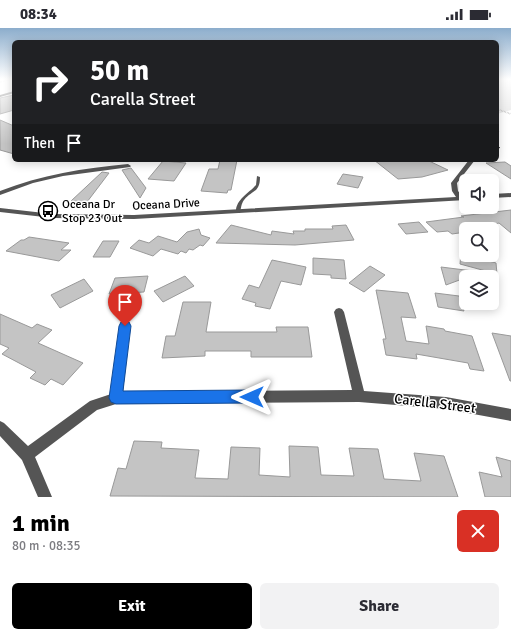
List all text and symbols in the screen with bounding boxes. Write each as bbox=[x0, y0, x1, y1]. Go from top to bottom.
text: 08:34 bbox=[20, 5, 57, 23]
text: 50 m bbox=[90, 54, 149, 88]
icon: right bbox=[24, 56, 76, 108]
text: Carella Street bbox=[90, 88, 196, 110]
icon: arrive bbox=[63, 132, 85, 154]
text: Then bbox=[24, 134, 55, 152]
map controls bbox=[459, 174, 499, 310]
button: sound bbox=[459, 174, 499, 214]
street label: Oceana Drive bbox=[132, 195, 200, 214]
place label: Oceana Dr Stop 23 Out bbox=[62, 197, 122, 226]
bus stop icon: Oceana Dr Stop 23 Out bbox=[37, 200, 59, 222]
button: search bbox=[459, 222, 499, 262]
button: layers bbox=[459, 270, 499, 310]
pin bbox=[108, 285, 142, 326]
icon: arrive bbox=[114, 291, 136, 313]
position arrow bbox=[231, 376, 273, 418]
street label: Carella Street bbox=[393, 390, 477, 417]
text: 1 min bbox=[12, 508, 70, 538]
button: close bbox=[457, 510, 499, 552]
text: 80 m · 08:35 bbox=[12, 538, 81, 554]
button: Exit bbox=[12, 583, 252, 629]
button: Share bbox=[260, 583, 499, 629]

